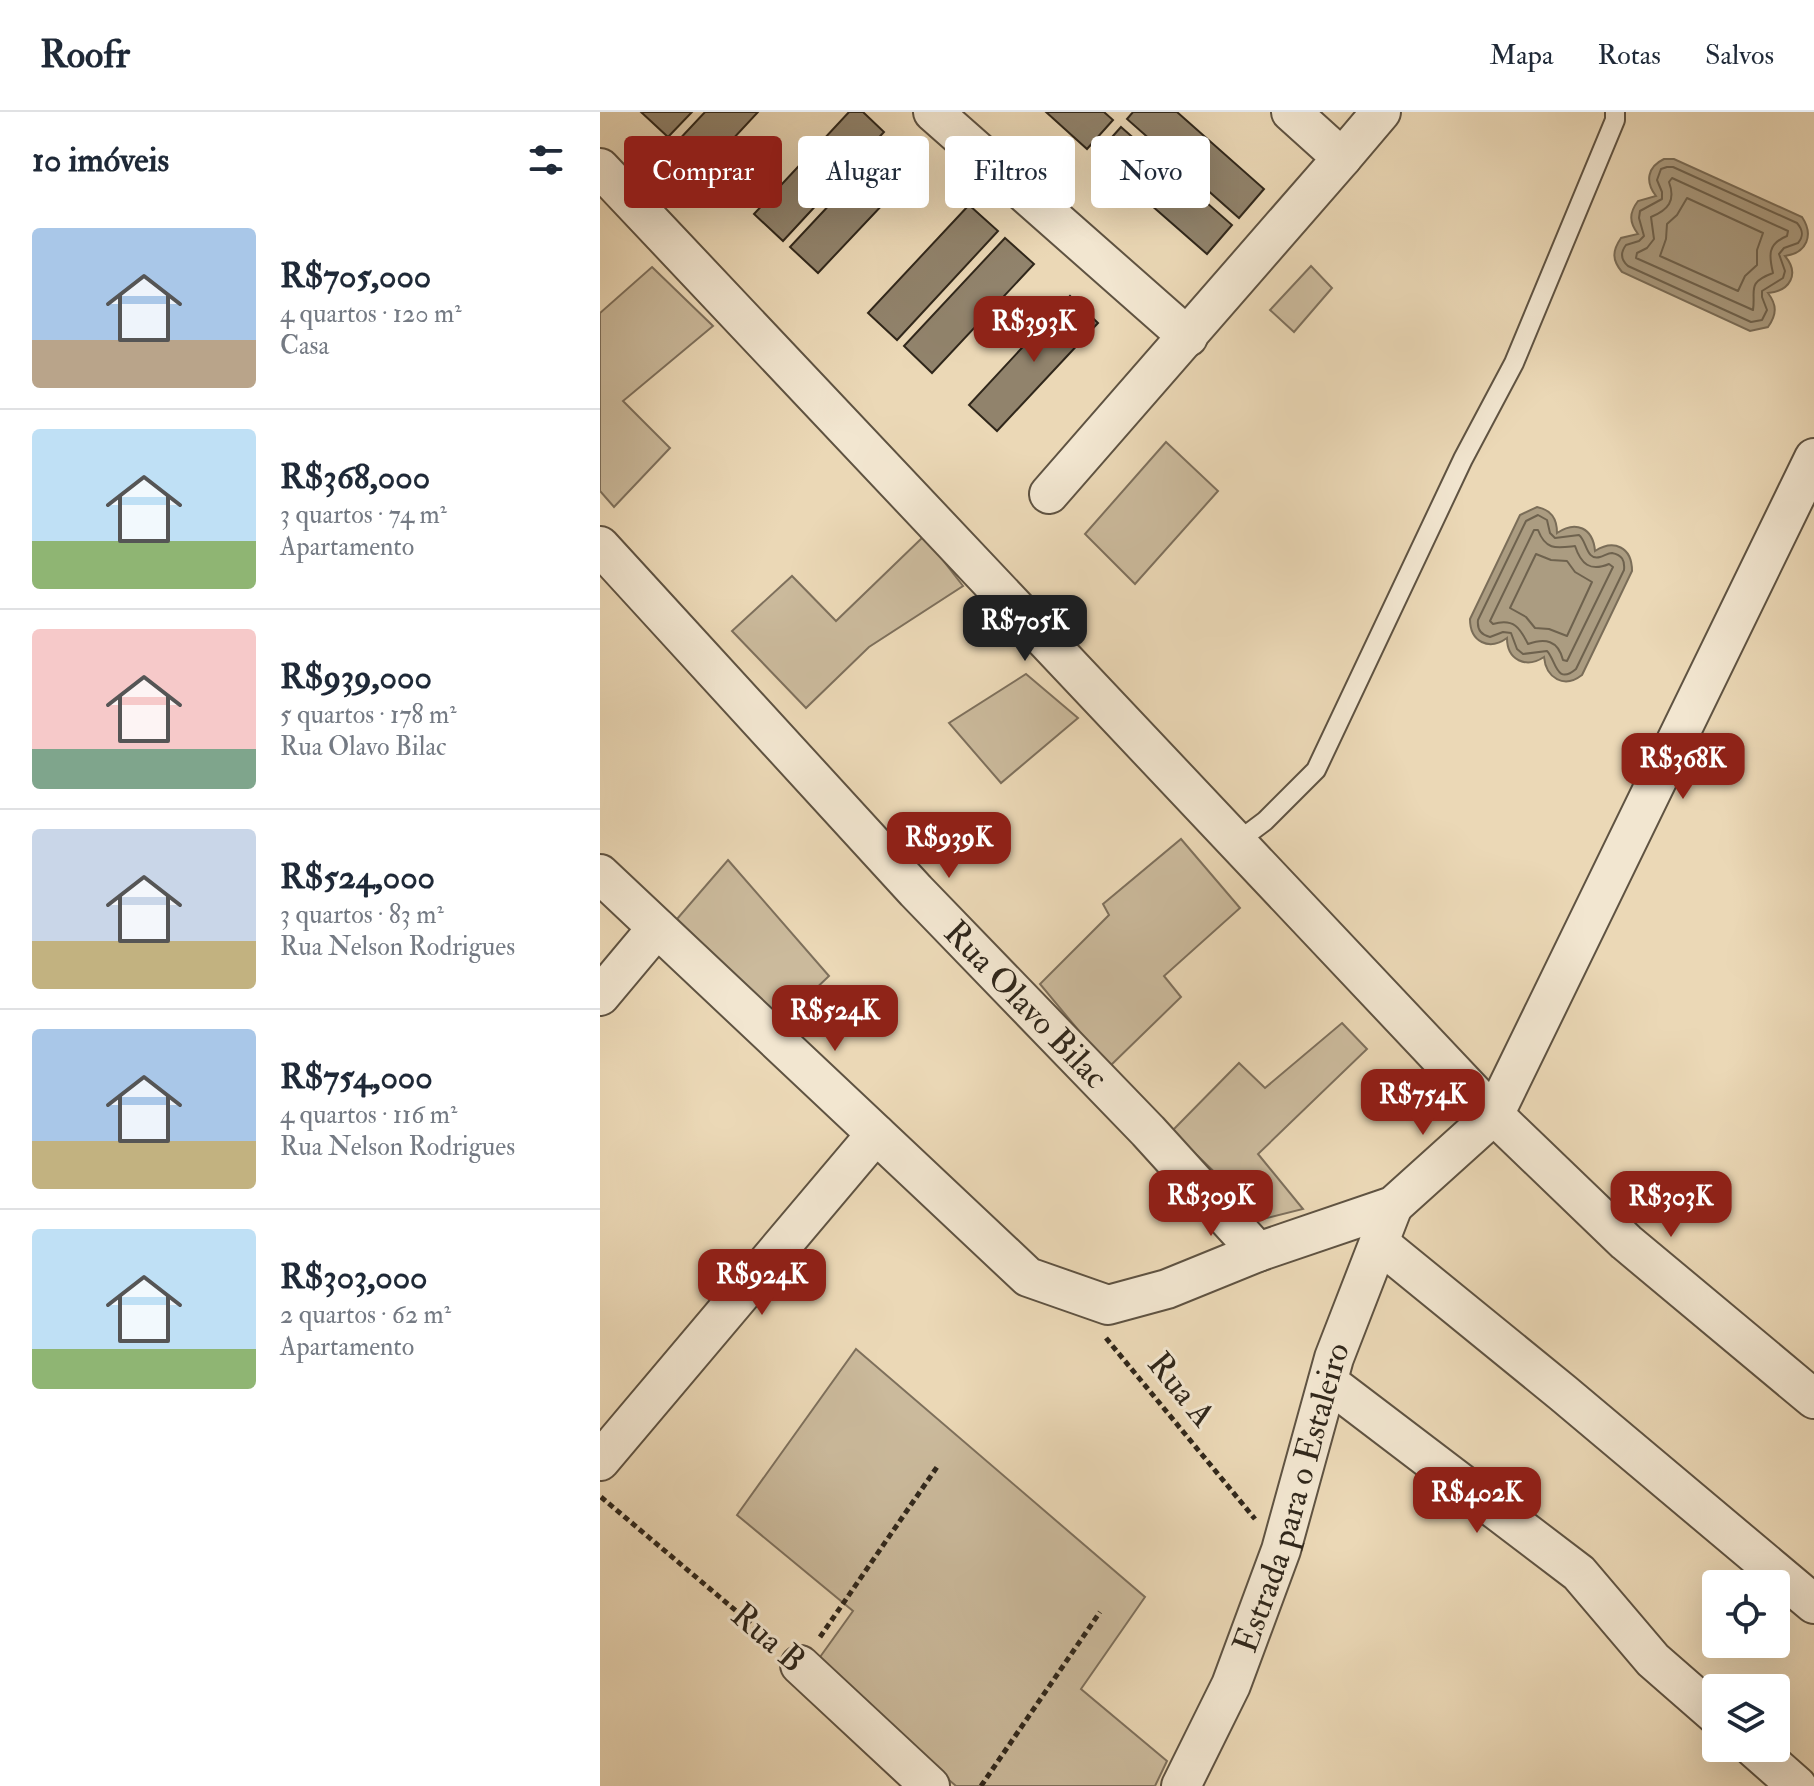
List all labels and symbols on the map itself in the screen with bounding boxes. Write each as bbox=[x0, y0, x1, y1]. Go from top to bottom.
pin: R$393K bbox=[969, 296, 1099, 364]
pin: R$705K bbox=[960, 595, 1090, 663]
pin: R$368K bbox=[1618, 733, 1748, 801]
pin: R$939K bbox=[884, 812, 1014, 880]
street label: Rua Olavo Bilac bbox=[935, 911, 1117, 1098]
pin: R$524K bbox=[770, 985, 900, 1053]
pin: R$754K bbox=[1358, 1069, 1488, 1137]
pin: R$309K bbox=[1146, 1170, 1276, 1238]
pin: R$303K bbox=[1606, 1171, 1736, 1239]
pin: R$924K bbox=[697, 1249, 827, 1317]
street label: Estrada para o Estaleiro bbox=[1223, 1336, 1360, 1659]
street label: Rua A bbox=[1138, 1344, 1224, 1437]
pin: R$402K bbox=[1412, 1467, 1542, 1535]
street label: Rua B bbox=[722, 1594, 814, 1682]

